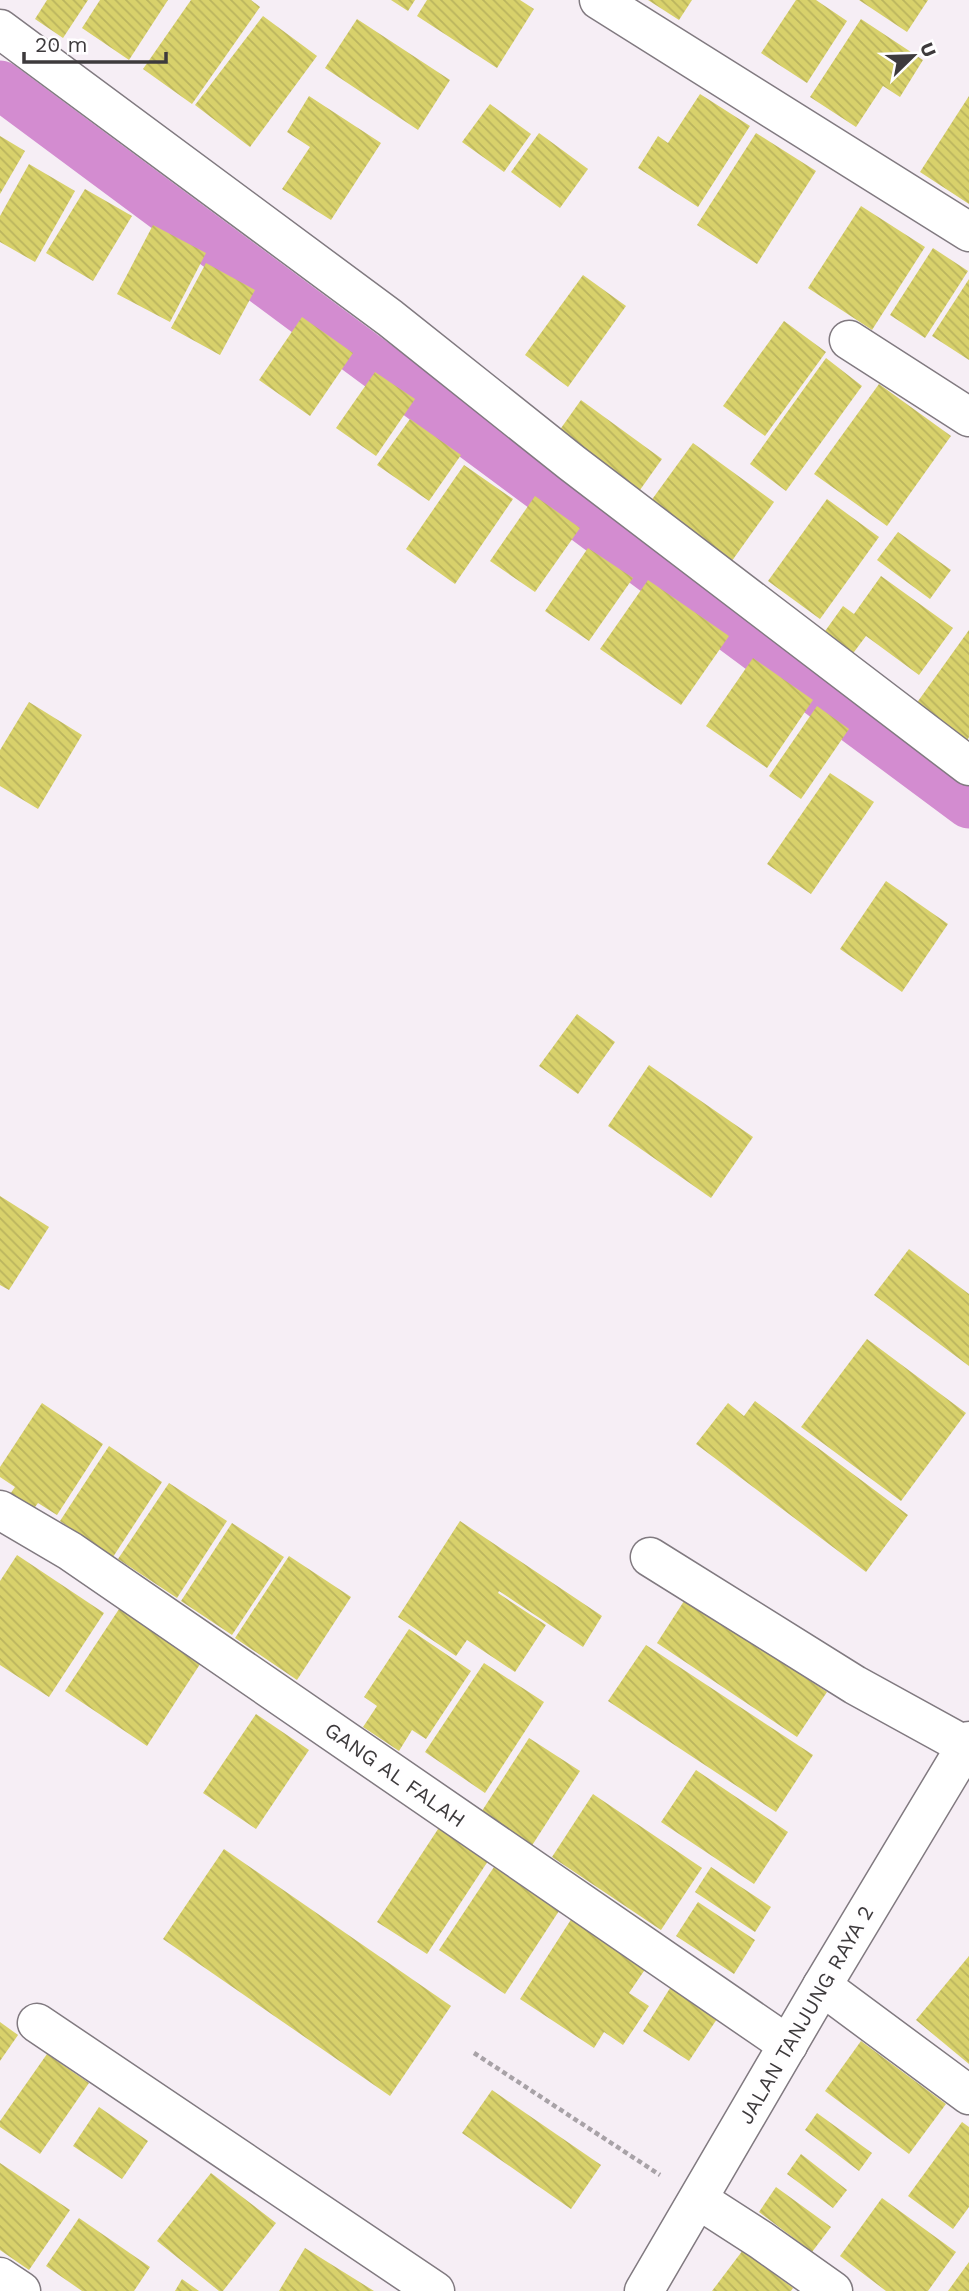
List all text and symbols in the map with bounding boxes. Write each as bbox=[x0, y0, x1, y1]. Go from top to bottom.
scale bar bbox=[24, 21, 166, 65]
north arrow bbox=[878, 21, 948, 91]
text: 20 m bbox=[35, 32, 87, 57]
text: U bbox=[915, 39, 941, 60]
street label: GANG AL FALAH bbox=[320, 1717, 470, 1832]
street label: JALAN TANJUNG RAYA 2 bbox=[733, 1901, 878, 2128]

